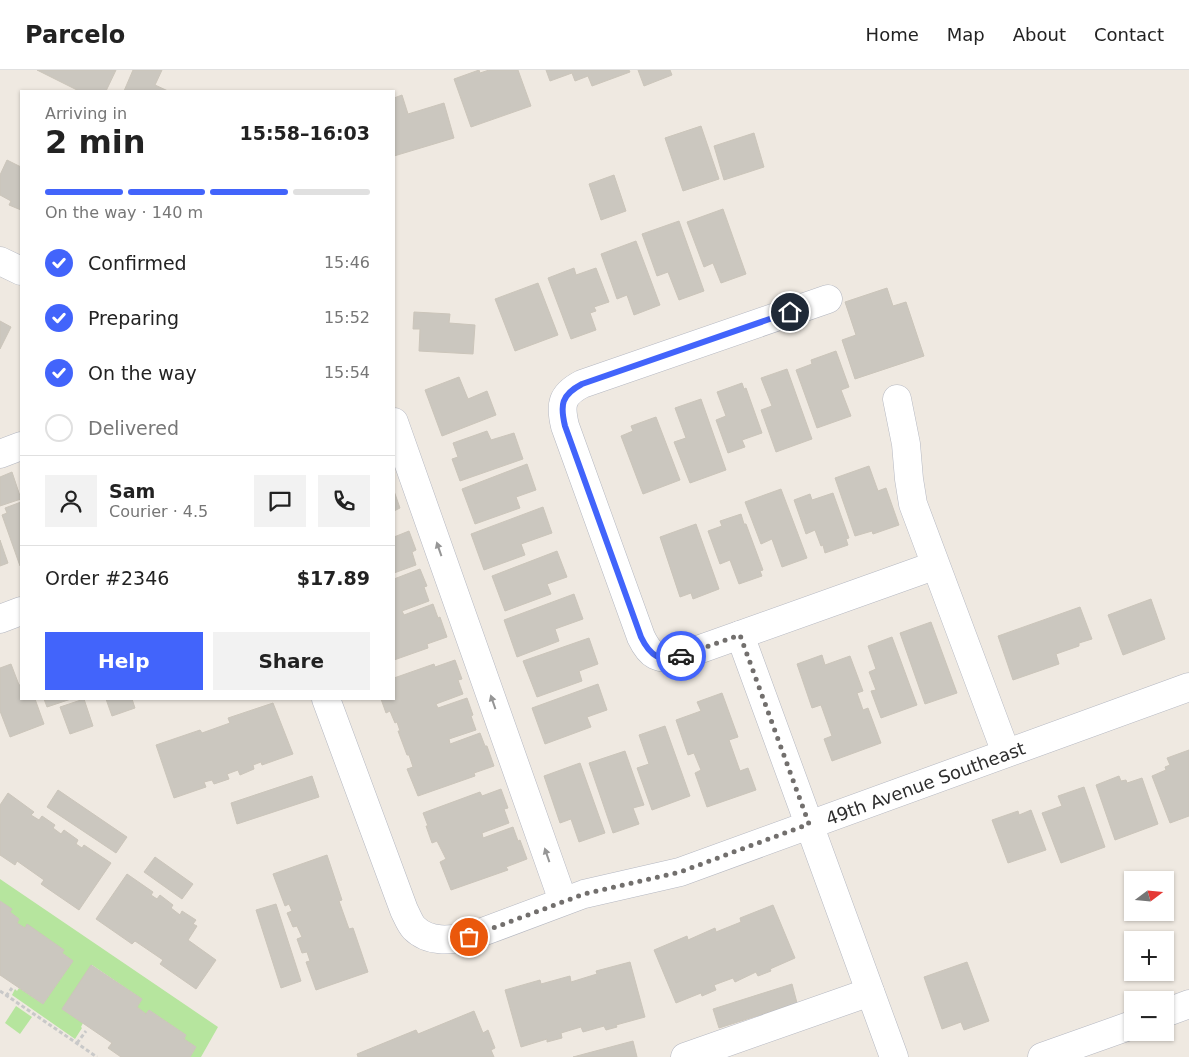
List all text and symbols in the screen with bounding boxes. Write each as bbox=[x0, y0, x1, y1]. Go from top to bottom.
text: Parcelo bbox=[25, 21, 125, 49]
text: Home bbox=[866, 24, 919, 45]
text: Map bbox=[947, 24, 985, 45]
text: About bbox=[1013, 24, 1066, 45]
text: Contact bbox=[1094, 24, 1164, 45]
text: Arriving in bbox=[45, 104, 127, 123]
text: 15:58–16:03 bbox=[240, 122, 370, 144]
text: 2 min bbox=[45, 123, 146, 161]
text: On the way · 140 m bbox=[45, 203, 203, 222]
icon: check bbox=[45, 249, 73, 277]
text: Confirmed bbox=[88, 252, 187, 274]
text: 15:46 bbox=[324, 253, 370, 272]
pin bbox=[769, 291, 811, 333]
icon: home bbox=[776, 298, 804, 326]
icon: check bbox=[45, 304, 73, 332]
text: Preparing bbox=[88, 307, 179, 329]
text: 15:52 bbox=[324, 308, 370, 327]
icon: check bbox=[45, 359, 73, 387]
text: On the way bbox=[88, 362, 197, 384]
text: 15:54 bbox=[324, 363, 370, 382]
text: Delivered bbox=[88, 417, 179, 439]
button: person bbox=[45, 475, 97, 527]
button: chat bbox=[254, 475, 306, 527]
button: phone bbox=[318, 475, 370, 527]
text: Sam bbox=[109, 480, 155, 502]
text: Courier · 4.5 bbox=[109, 502, 208, 521]
one-way arrow bbox=[435, 541, 443, 556]
text: Order #2346 bbox=[45, 567, 169, 589]
text: $17.89 bbox=[297, 567, 370, 589]
courier bbox=[656, 631, 706, 681]
button: Help bbox=[45, 632, 203, 690]
button: Share bbox=[213, 632, 370, 690]
icon: car bbox=[667, 642, 695, 670]
one-way arrow bbox=[489, 695, 496, 710]
street label: 49th Avenue Southeast bbox=[823, 737, 1028, 829]
one-way arrow bbox=[543, 848, 550, 863]
north arrow bbox=[1124, 871, 1174, 921]
map controls bbox=[1124, 871, 1174, 1041]
pin bbox=[448, 916, 490, 958]
icon: bag bbox=[455, 923, 483, 951]
button: + bbox=[1124, 931, 1174, 981]
button: − bbox=[1124, 991, 1174, 1041]

